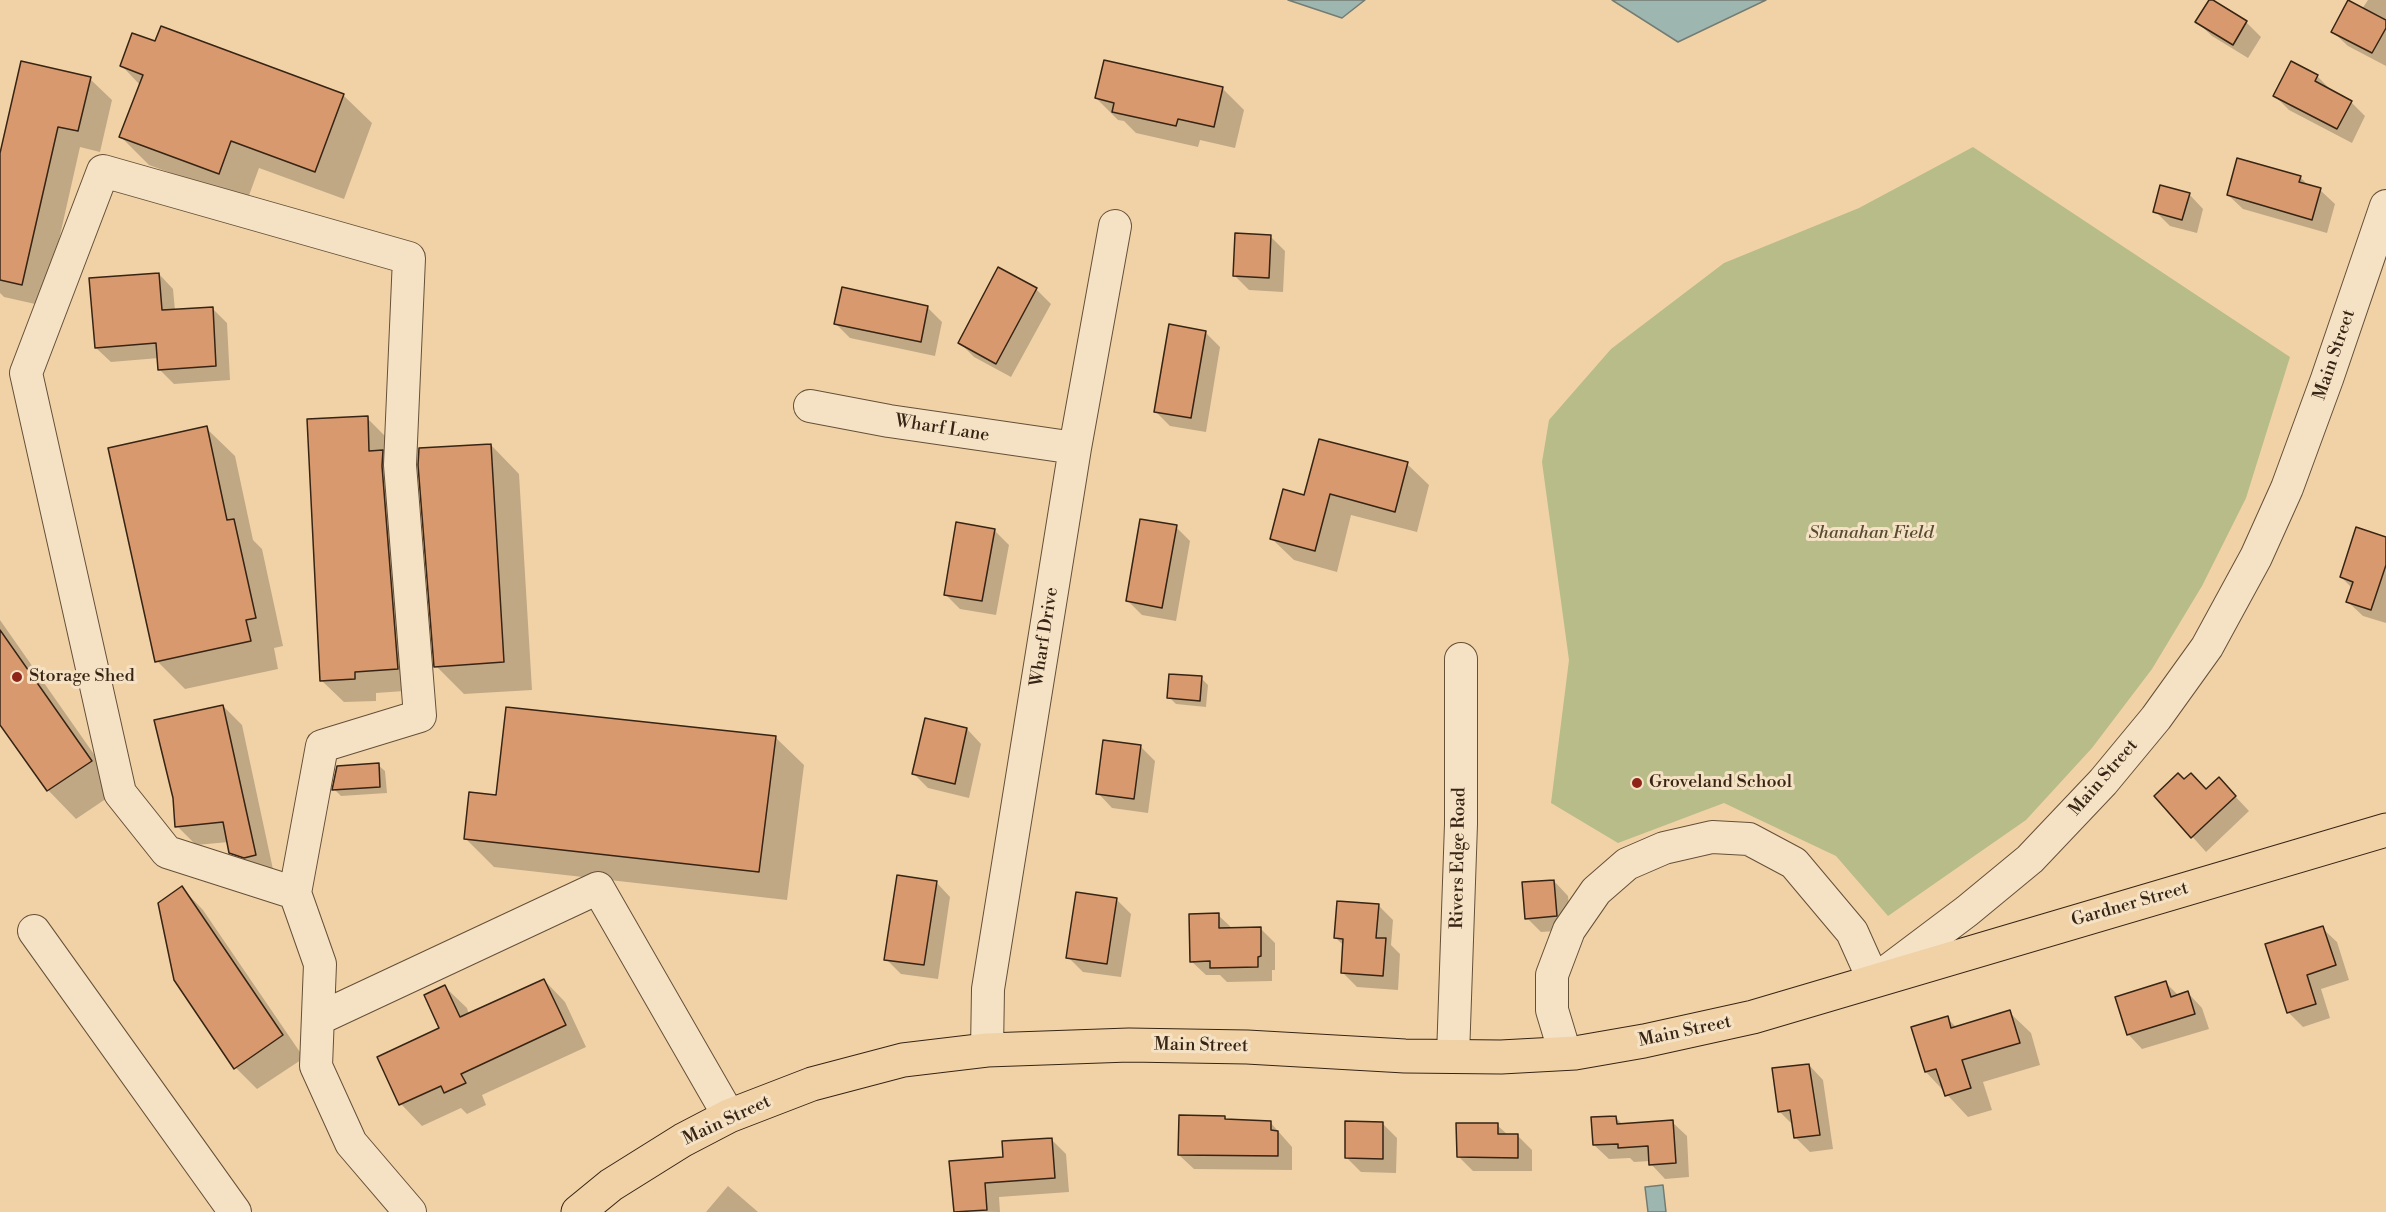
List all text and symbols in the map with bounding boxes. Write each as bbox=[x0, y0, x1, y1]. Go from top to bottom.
street label: Main Street bbox=[2309, 307, 2361, 403]
street label: Wharf Lane bbox=[893, 411, 991, 447]
park label: Shanahan Field bbox=[1808, 523, 1934, 545]
street label: Wharf Drive bbox=[1026, 586, 1064, 688]
place label: Storage Shed bbox=[29, 666, 135, 688]
marker: Storage Shed bbox=[10, 670, 24, 684]
street label: Main Street bbox=[2065, 735, 2143, 821]
place label: Groveland School bbox=[1649, 772, 1792, 794]
marker: Groveland School bbox=[1630, 776, 1644, 790]
street label: Rivers Edge Road bbox=[1447, 787, 1471, 929]
street label: Gardner Street bbox=[2069, 878, 2191, 932]
street label: Main Street bbox=[1637, 1012, 1733, 1052]
street label: Main Street bbox=[1154, 1034, 1248, 1058]
street label: Main Street bbox=[680, 1091, 774, 1151]

